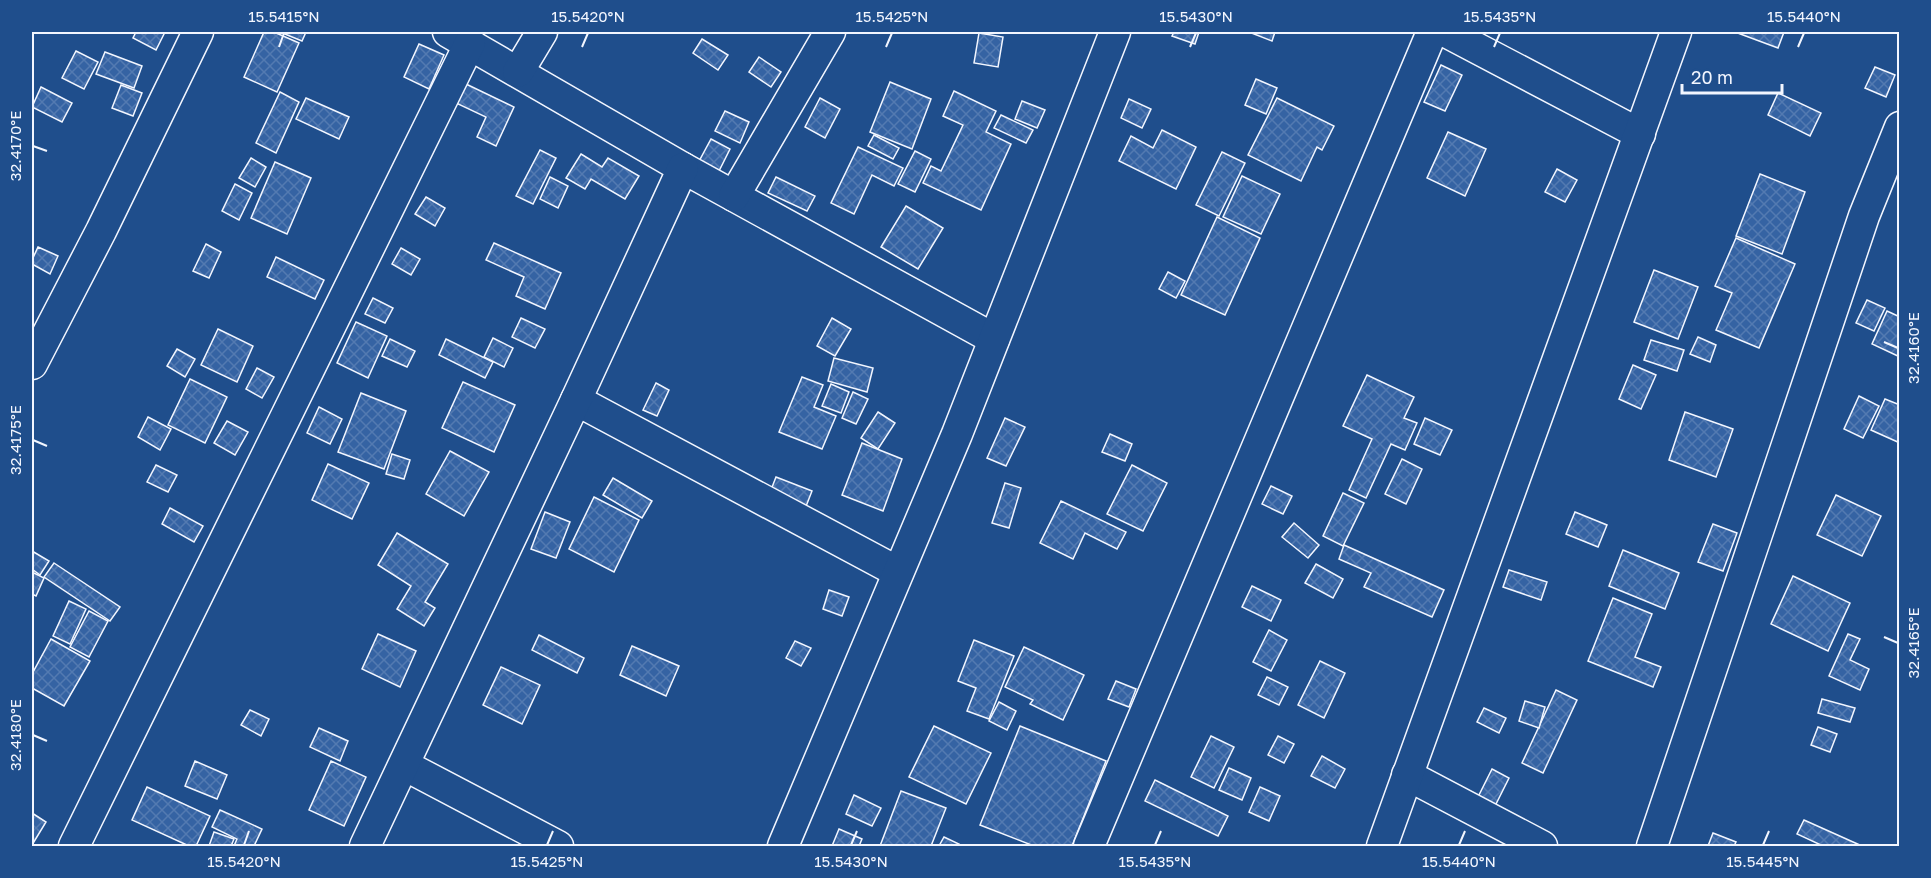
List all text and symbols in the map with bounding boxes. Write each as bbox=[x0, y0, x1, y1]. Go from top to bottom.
text: 15.5415°N bbox=[248, 7, 320, 25]
text: 15.5420°N bbox=[551, 7, 625, 25]
text: 15.5425°N bbox=[856, 7, 928, 25]
text: 15.5430°N bbox=[1159, 7, 1233, 25]
text: 15.5435°N bbox=[1463, 7, 1537, 25]
text: 15.5440°N bbox=[1767, 7, 1841, 25]
scale bar bbox=[1682, 57, 1782, 95]
text: 20 m bbox=[1691, 66, 1733, 88]
text: 32.4170°E bbox=[6, 111, 24, 181]
text: 32.4160°E bbox=[1904, 312, 1922, 384]
text: 32.4175°E bbox=[6, 405, 24, 475]
text: 32.4165°E bbox=[1904, 607, 1922, 679]
text: 32.4180°E bbox=[6, 699, 24, 771]
text: 15.5420°N bbox=[207, 852, 281, 870]
text: 15.5425°N bbox=[511, 852, 583, 870]
text: 15.5430°N bbox=[814, 852, 888, 870]
text: 15.5435°N bbox=[1118, 852, 1192, 870]
text: 15.5440°N bbox=[1422, 852, 1496, 870]
text: 15.5445°N bbox=[1726, 852, 1800, 870]

